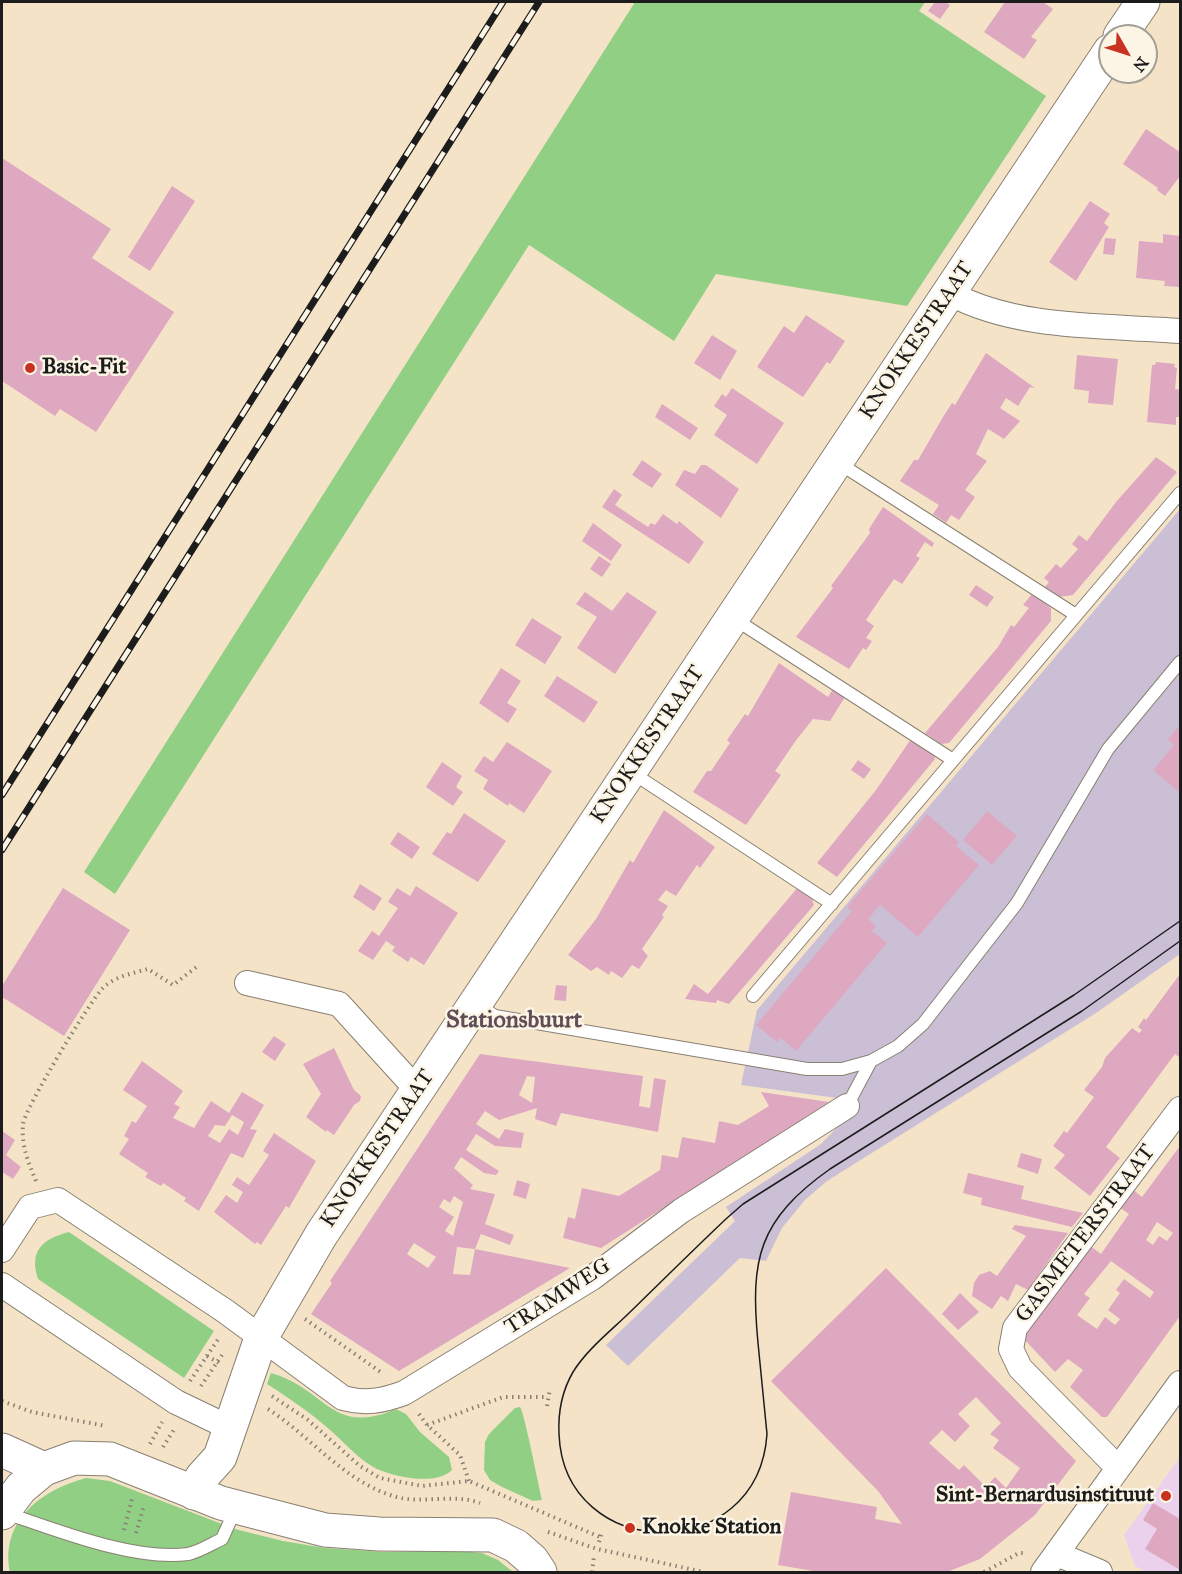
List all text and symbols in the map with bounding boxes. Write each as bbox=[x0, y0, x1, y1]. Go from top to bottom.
north arrow bbox=[1098, 24, 1158, 84]
text: N bbox=[1129, 53, 1152, 76]
street label: KNOKKESTRAAT bbox=[854, 257, 980, 425]
place label: Basic-Fit bbox=[42, 355, 126, 381]
marker: Basic-Fit bbox=[23, 361, 37, 375]
street label: KNOKKESTRAAT bbox=[585, 661, 711, 829]
district label: Stationsbuurt bbox=[446, 1007, 582, 1035]
street label: KNOKKESTRAAT bbox=[315, 1065, 441, 1233]
street label: GASMETERSTRAAT bbox=[1011, 1140, 1161, 1328]
street label: TRAMWEG bbox=[500, 1253, 616, 1341]
place label: Sint-Bernardusinstituut bbox=[936, 1483, 1154, 1509]
marker: Sint-Bernardusinstituut bbox=[1159, 1489, 1173, 1503]
place label: Knokke Station bbox=[642, 1515, 781, 1541]
marker: Knokke Station bbox=[623, 1521, 637, 1535]

